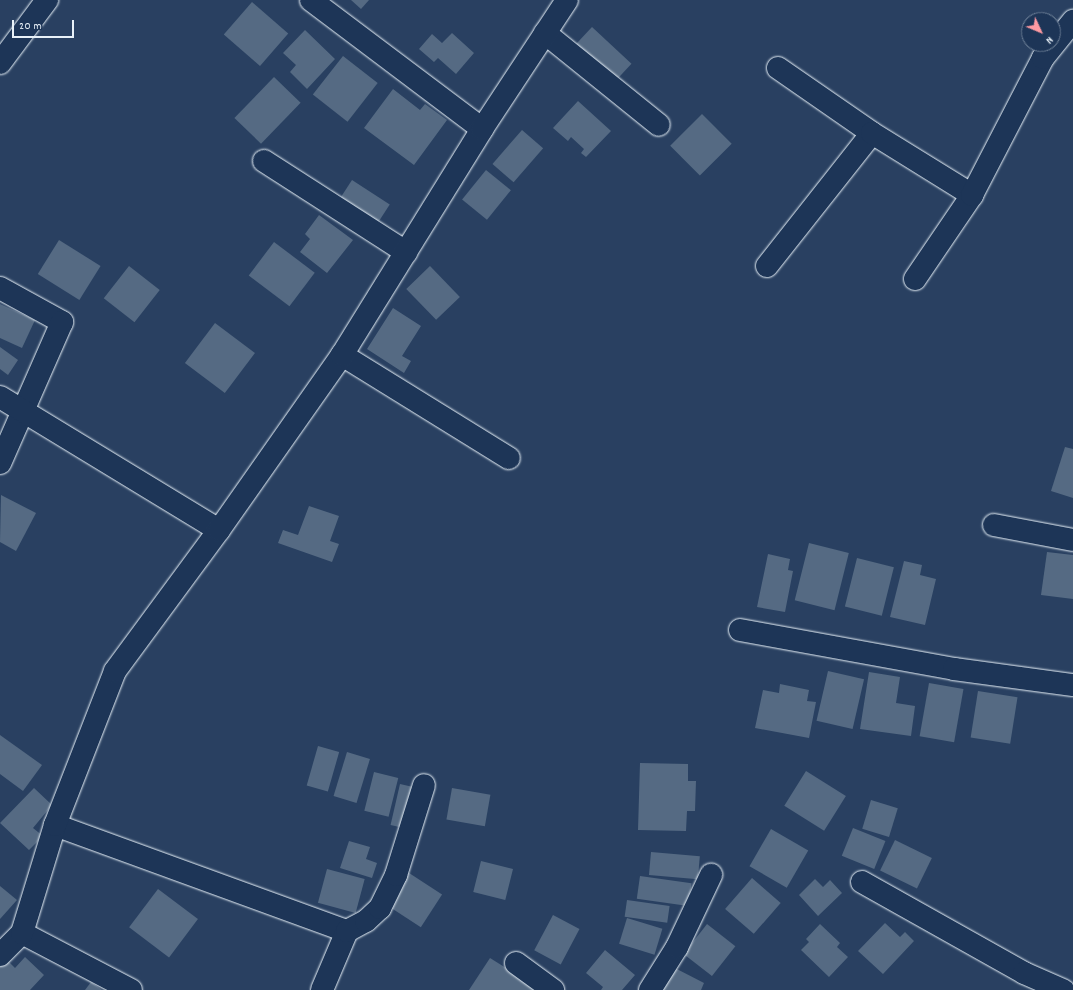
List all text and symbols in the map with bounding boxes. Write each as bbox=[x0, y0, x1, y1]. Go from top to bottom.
scale bar bbox=[14, 12, 76, 38]
north arrow bbox=[1021, 12, 1061, 52]
text: 20 m bbox=[19, 18, 42, 35]
text: N bbox=[1041, 32, 1057, 47]

